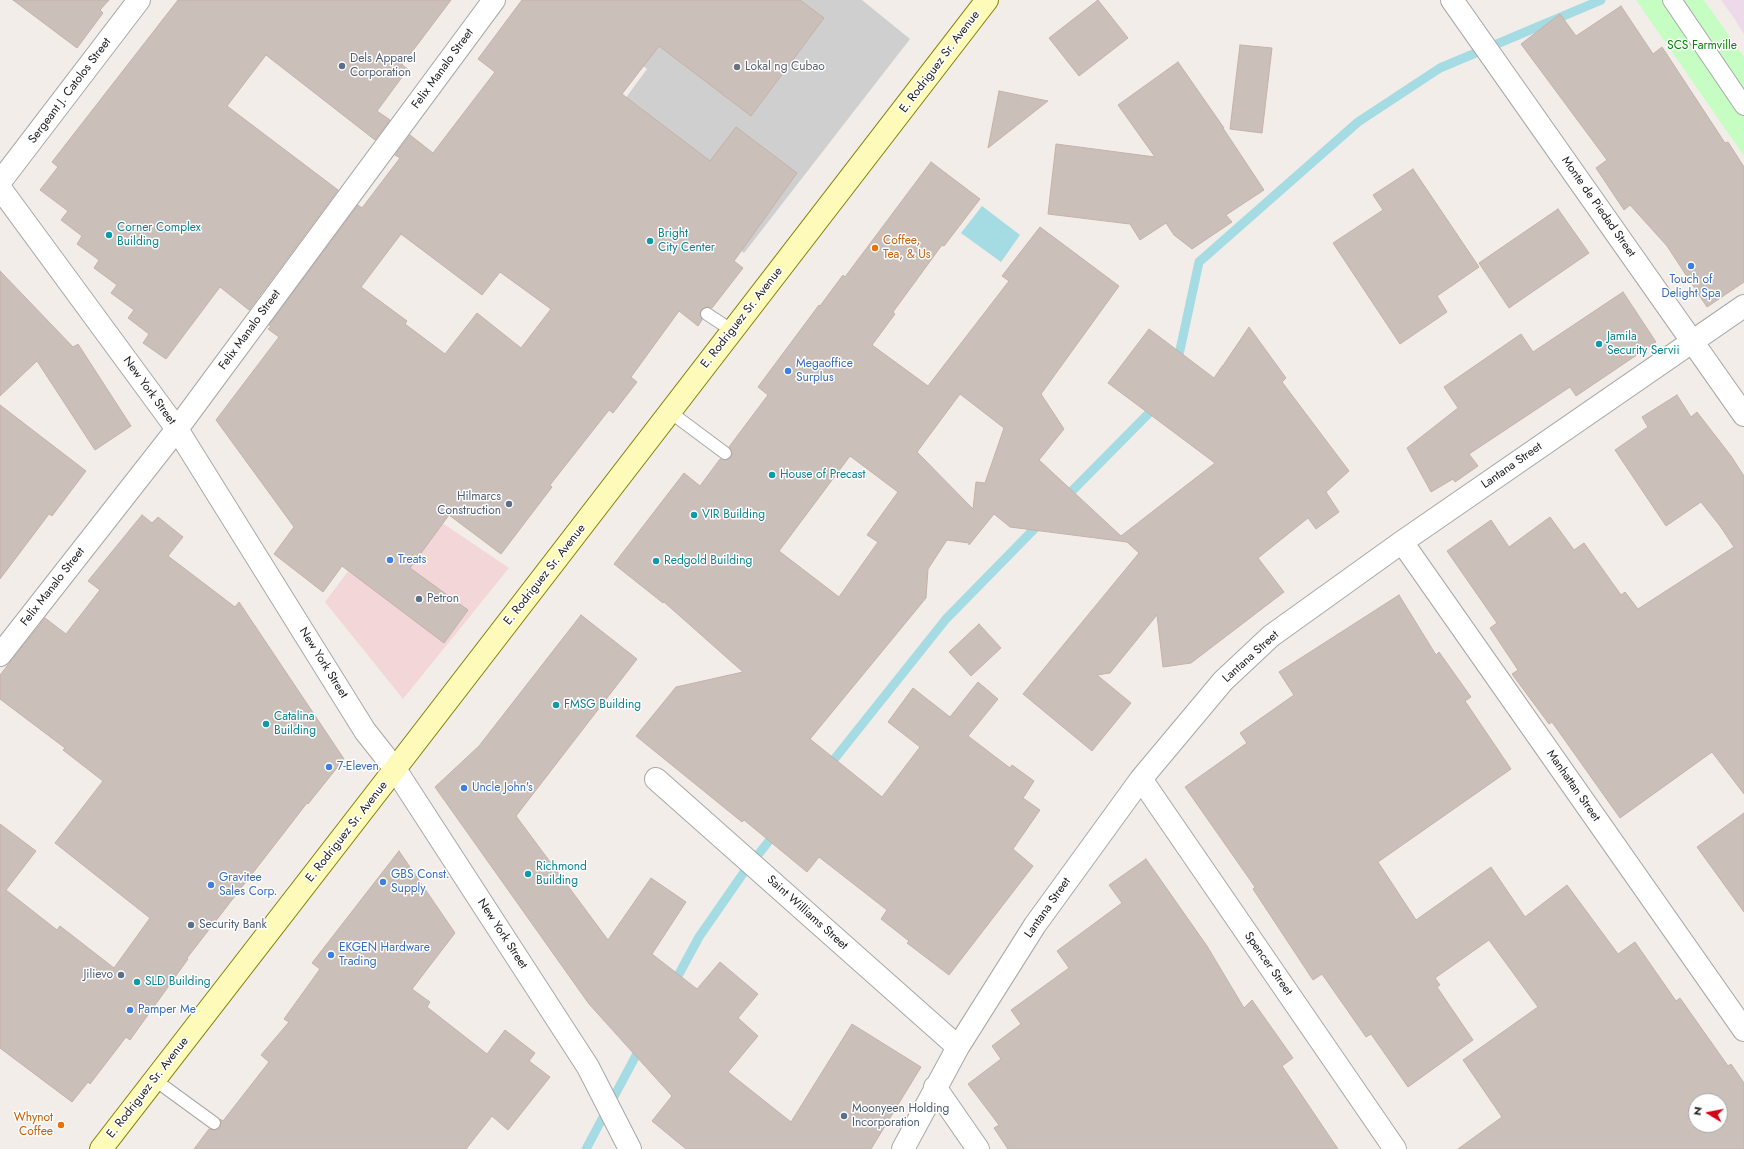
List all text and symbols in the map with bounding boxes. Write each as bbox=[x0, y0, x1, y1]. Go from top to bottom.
street label: E. Rodriguez Sr. Avenue bbox=[897, 8, 983, 116]
street label: Felix Manalo Street bbox=[409, 26, 477, 112]
street label: Sergeant J. Catolos Street bbox=[26, 35, 114, 147]
park label: SCS Farmville bbox=[1667, 39, 1737, 53]
place label: Dels Apparel Corporation bbox=[350, 52, 416, 80]
place label: Lokal ng Cubao bbox=[745, 60, 825, 74]
marker: Dels Apparel Corporation bbox=[337, 61, 347, 71]
marker: Lokal ng Cubao bbox=[732, 62, 742, 72]
street label: Monte de Piedad Street bbox=[1558, 154, 1638, 260]
place label: Corner Complex Building bbox=[117, 221, 201, 249]
place label: Bright City Center bbox=[658, 227, 715, 255]
marker: Corner Complex Building bbox=[104, 230, 114, 240]
place label: Coffee, Tea, & Us bbox=[883, 234, 931, 262]
marker: Bright City Center bbox=[645, 236, 655, 246]
marker: Coffee, Tea, & Us bbox=[870, 243, 880, 253]
marker: Touch of Delight Spa bbox=[1686, 261, 1696, 271]
street label: E. Rodriguez Sr. Avenue bbox=[698, 265, 786, 371]
place label: Touch of Delight Spa bbox=[1661, 273, 1721, 301]
street label: Felix Manalo Street bbox=[216, 287, 284, 373]
place label: Jamila Security Servii bbox=[1607, 330, 1680, 358]
marker: Jamila Security Servii bbox=[1594, 339, 1604, 349]
street label: New York Street bbox=[119, 354, 179, 428]
place label: Megaoffice Surplus bbox=[796, 357, 853, 385]
marker: Megaoffice Surplus bbox=[783, 366, 793, 376]
street label: Lantana Street bbox=[1479, 440, 1545, 492]
place label: House of Precast bbox=[780, 468, 865, 482]
marker: House of Precast bbox=[767, 470, 777, 480]
place label: Hilmarcs Construction bbox=[437, 490, 501, 518]
marker: Hilmarcs Construction bbox=[504, 499, 514, 509]
place label: VIR Building bbox=[702, 508, 765, 522]
marker: VIR Building bbox=[689, 510, 699, 520]
street label: E. Rodriguez Sr. Avenue bbox=[501, 522, 589, 628]
street label: Felix Manalo Street bbox=[18, 545, 88, 629]
place label: Treats bbox=[398, 553, 426, 567]
place label: Redgold Building bbox=[664, 554, 752, 568]
marker: Treats bbox=[385, 555, 395, 565]
marker: Redgold Building bbox=[651, 556, 661, 566]
place label: Petron bbox=[427, 592, 459, 606]
marker: Petron bbox=[414, 594, 424, 604]
street label: New York Street bbox=[295, 625, 351, 701]
street label: Lantana Street bbox=[1220, 628, 1282, 686]
place label: FMSG Building bbox=[564, 698, 641, 712]
marker: FMSG Building bbox=[551, 700, 561, 710]
place label: Catalina Building bbox=[274, 710, 316, 738]
marker: Catalina Building bbox=[261, 719, 271, 729]
street label: Manhattan Street bbox=[1543, 747, 1603, 825]
place label: 7-Eleven bbox=[337, 760, 379, 774]
marker: 7-Eleven bbox=[324, 762, 334, 772]
street label: E. Rodriguez Sr. Avenue bbox=[303, 779, 391, 885]
place label: Uncle John's bbox=[472, 781, 533, 795]
marker: Uncle John's bbox=[459, 783, 469, 793]
place label: Richmond Building bbox=[536, 860, 587, 888]
place label: GBS Const. Supply bbox=[391, 868, 450, 896]
marker: Richmond Building bbox=[523, 869, 533, 879]
place label: Gravitee Sales Corp. bbox=[219, 871, 277, 899]
street label: Saint Williams Street bbox=[764, 873, 850, 953]
street label: Lantana Street bbox=[1022, 875, 1074, 941]
marker: GBS Const. Supply bbox=[378, 877, 388, 887]
marker: Gravitee Sales Corp. bbox=[206, 880, 216, 890]
street label: New York Street bbox=[474, 896, 530, 972]
place label: Security Bank bbox=[199, 918, 267, 932]
marker: Security Bank bbox=[186, 920, 196, 930]
street label: Spencer Street bbox=[1241, 929, 1295, 999]
place label: EKGEN Hardware Trading bbox=[339, 941, 430, 969]
marker: EKGEN Hardware Trading bbox=[326, 950, 336, 960]
place label: Jilievo bbox=[83, 968, 113, 982]
marker: Jilievo bbox=[116, 970, 126, 980]
place label: SLD Building bbox=[145, 975, 211, 989]
marker: SLD Building bbox=[132, 977, 142, 987]
place label: Pamper Me bbox=[138, 1003, 196, 1017]
marker: Pamper Me bbox=[125, 1005, 135, 1015]
street label: E. Rodriguez Sr. Avenue bbox=[104, 1035, 192, 1141]
north arrow bbox=[1688, 1093, 1728, 1133]
place label: Moonyeen Holding Incorporation bbox=[852, 1102, 949, 1130]
text: N bbox=[1689, 1105, 1706, 1117]
place label: Whynot Coffee bbox=[14, 1111, 53, 1139]
marker: Moonyeen Holding Incorporation bbox=[839, 1111, 849, 1121]
marker: Whynot Coffee bbox=[56, 1120, 66, 1130]

